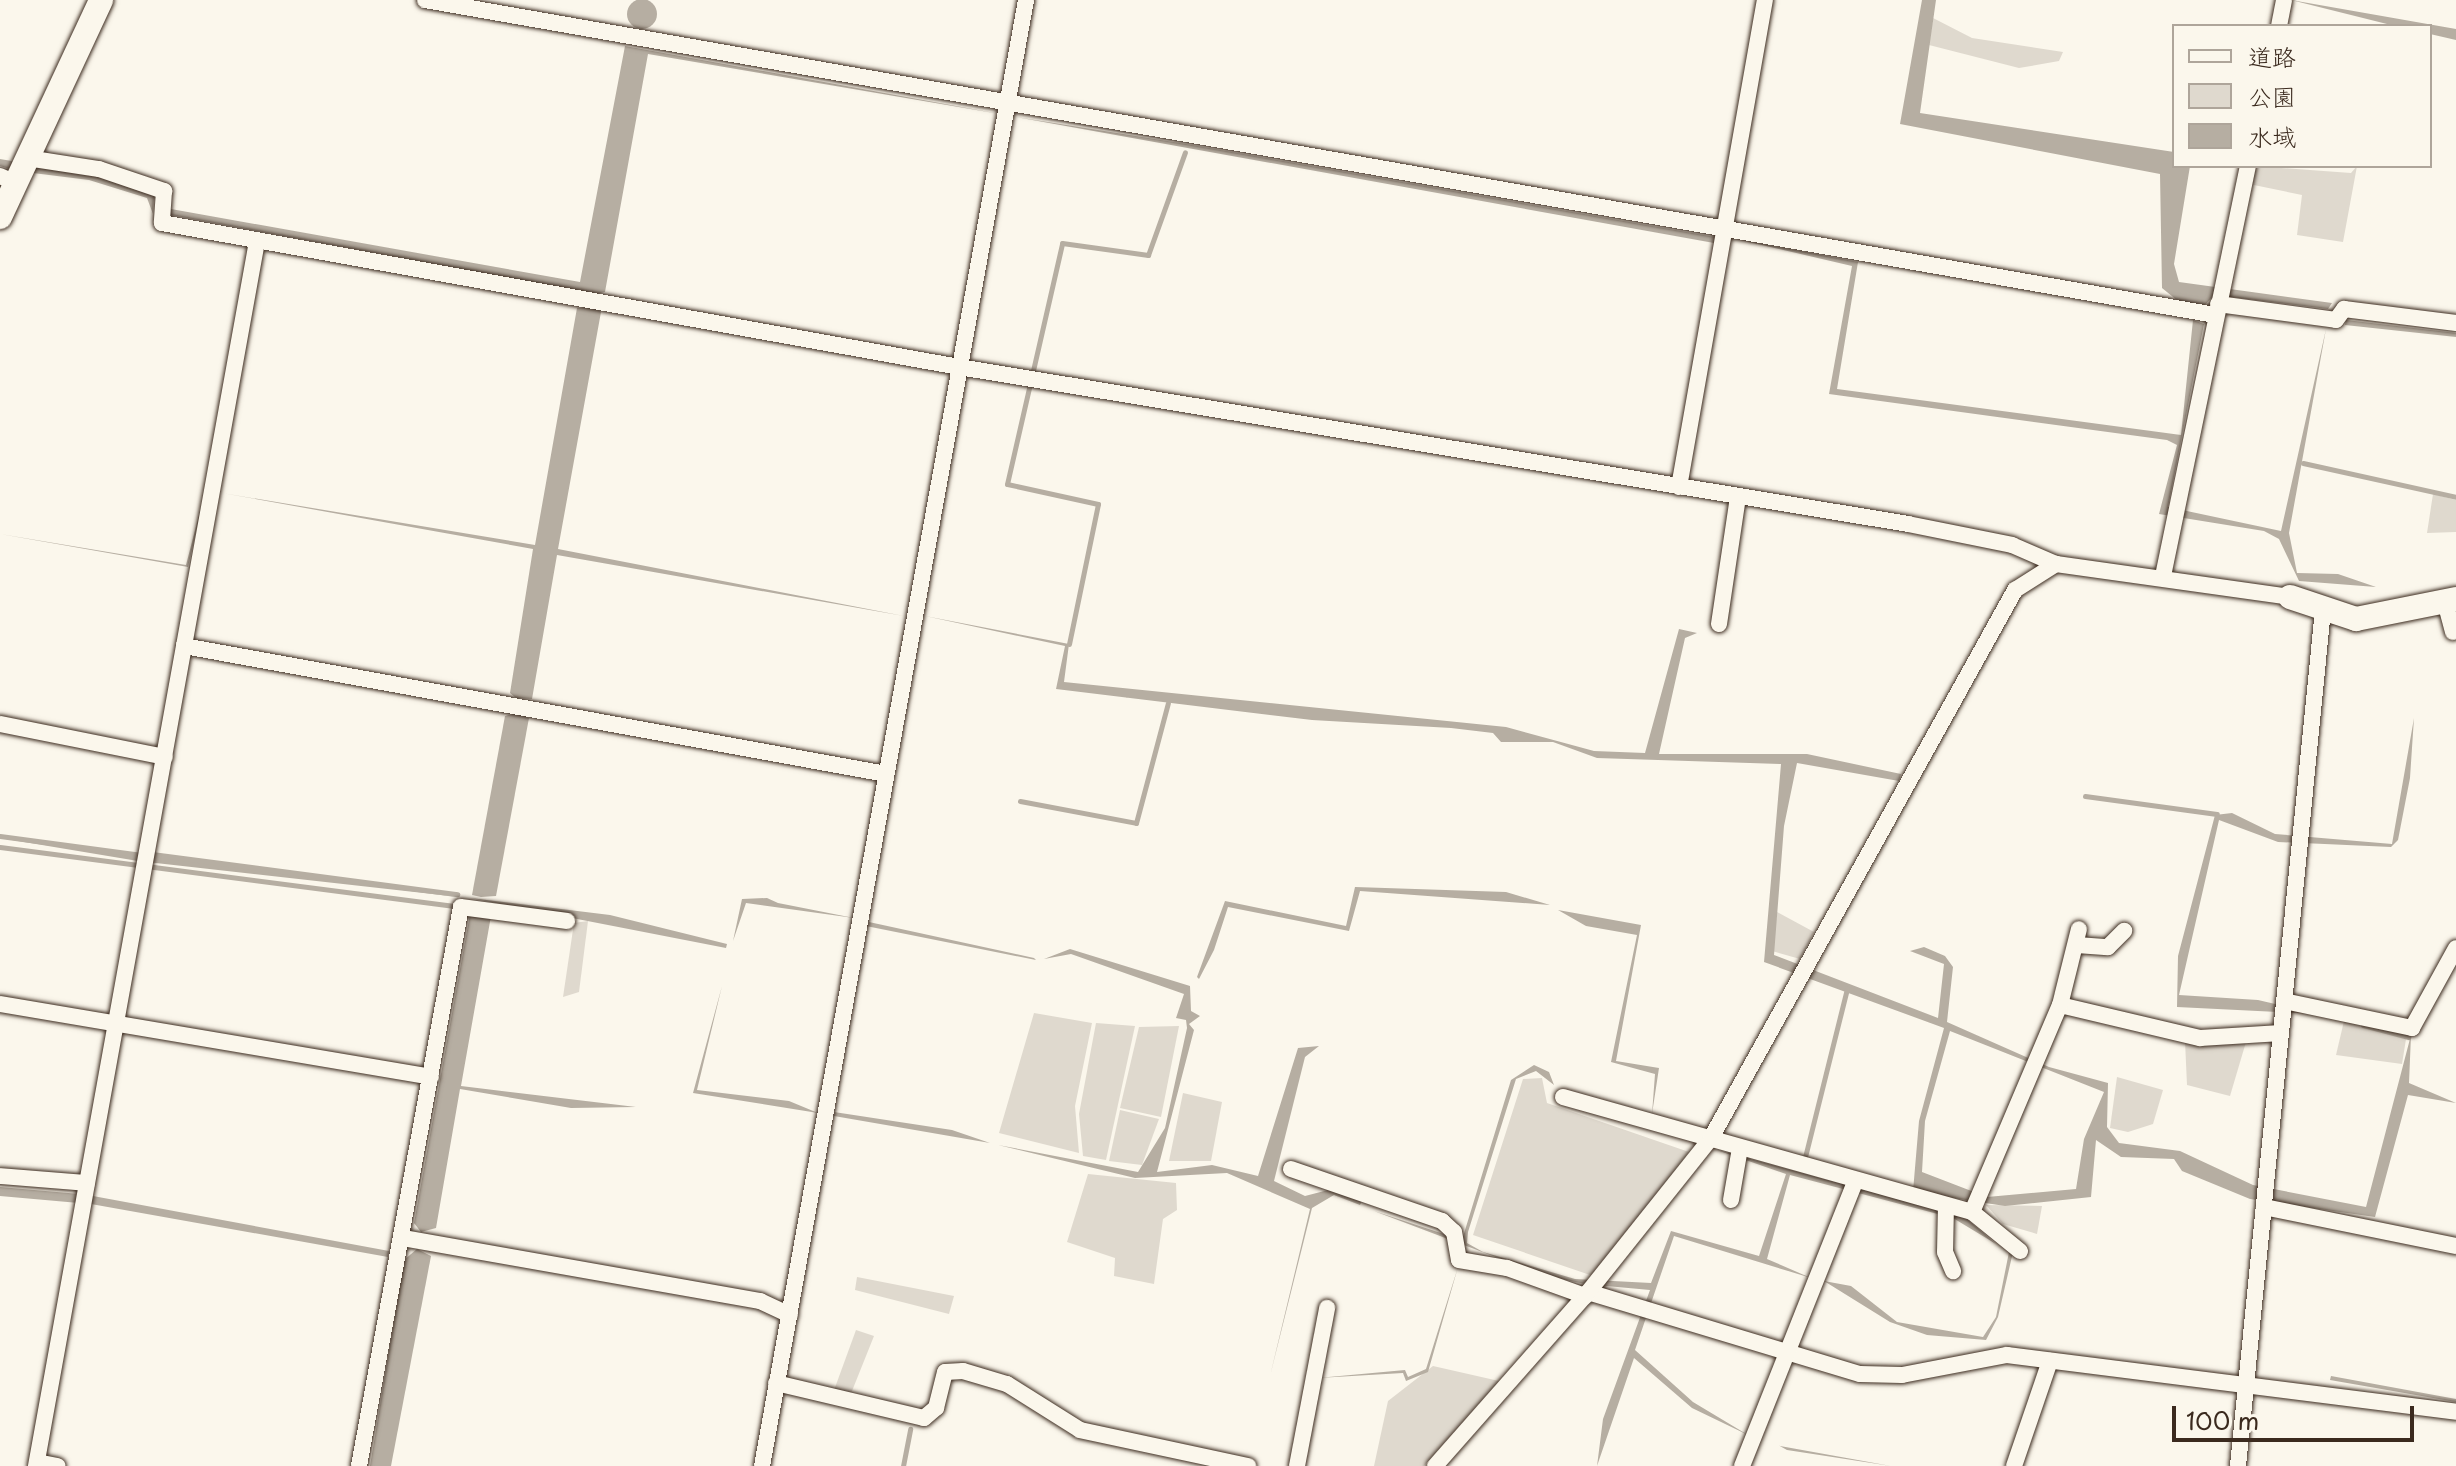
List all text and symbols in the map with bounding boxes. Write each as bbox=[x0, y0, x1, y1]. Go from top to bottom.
legend bbox=[2172, 24, 2432, 168]
text: 道路 bbox=[2248, 38, 2296, 74]
text: 公園 bbox=[2248, 78, 2296, 114]
text: 水域 bbox=[2248, 118, 2296, 154]
scale bar bbox=[2176, 1390, 2418, 1440]
text: 100 m bbox=[2186, 1402, 2259, 1438]

